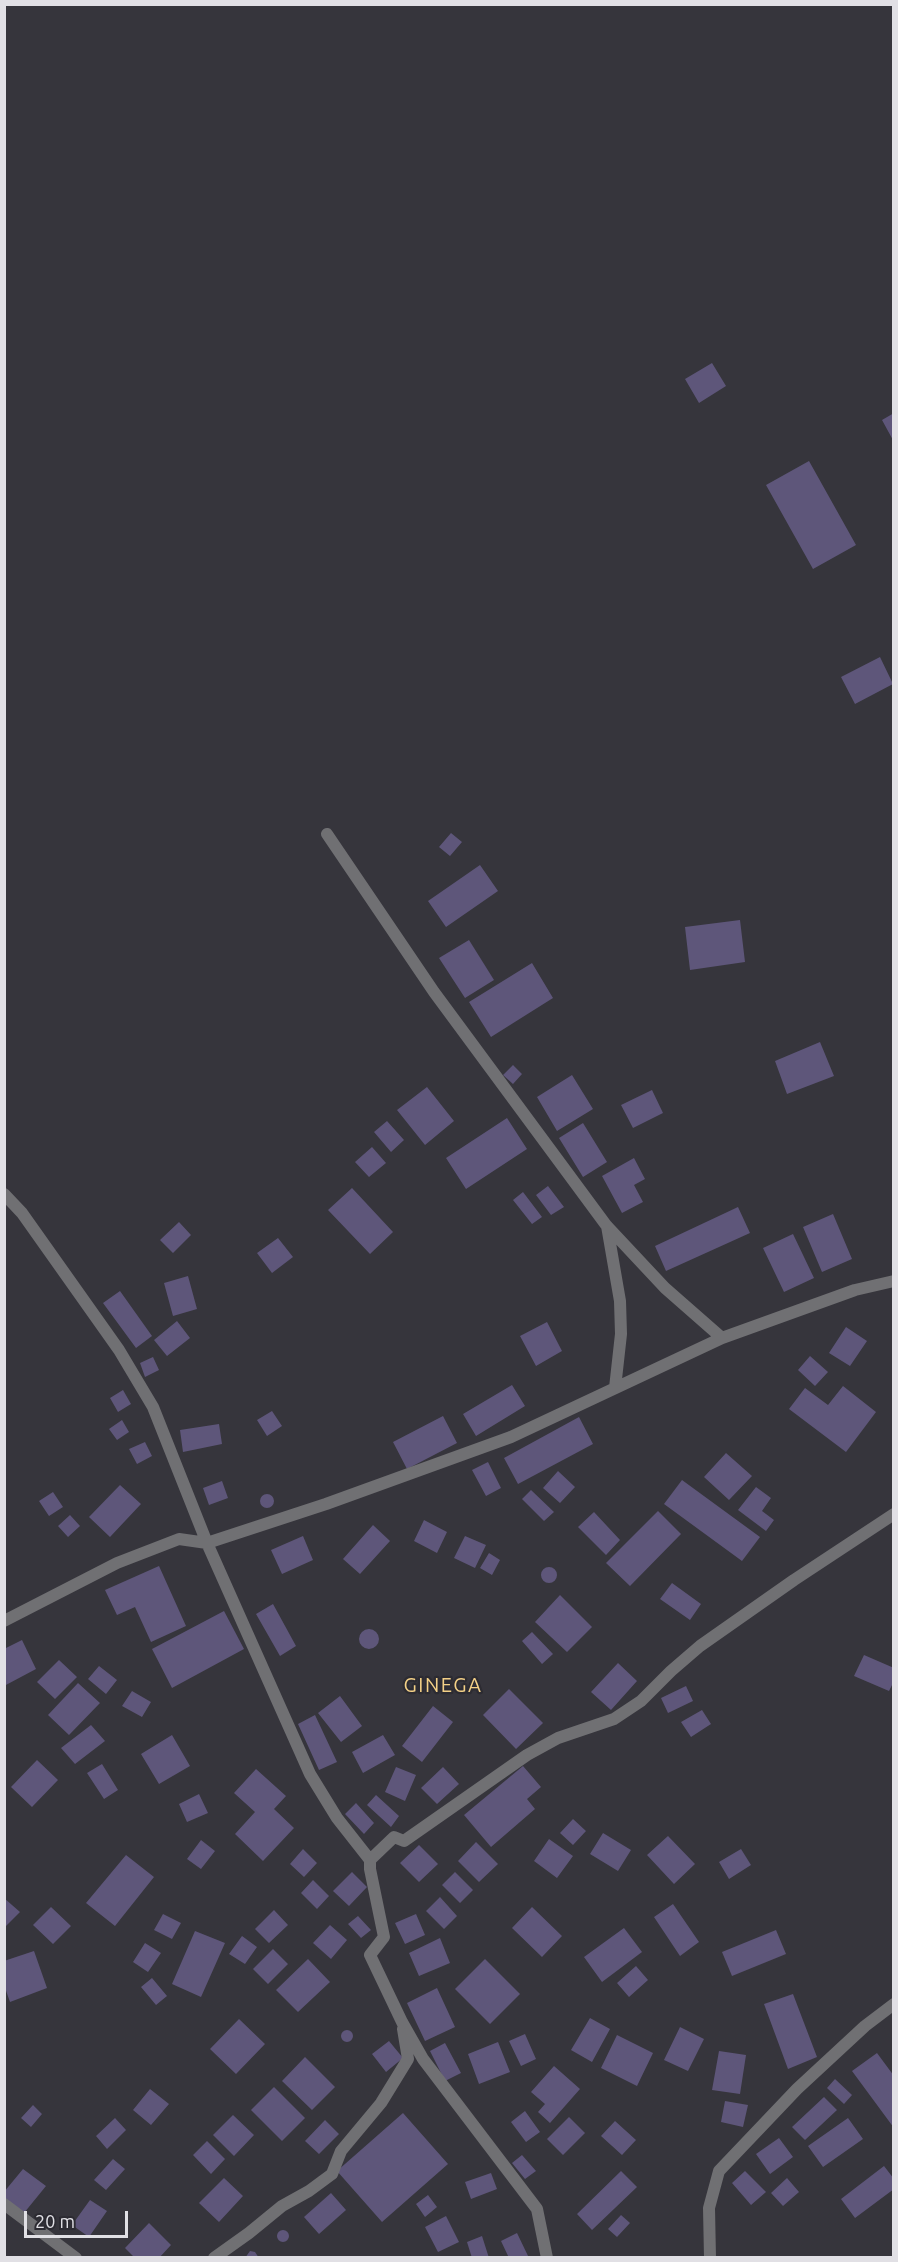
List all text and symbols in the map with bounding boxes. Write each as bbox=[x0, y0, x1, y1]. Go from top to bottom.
district label: GINEGA bbox=[404, 1673, 482, 1697]
scale bar bbox=[27, 2199, 130, 2237]
text: 20 m bbox=[35, 2211, 75, 2231]

